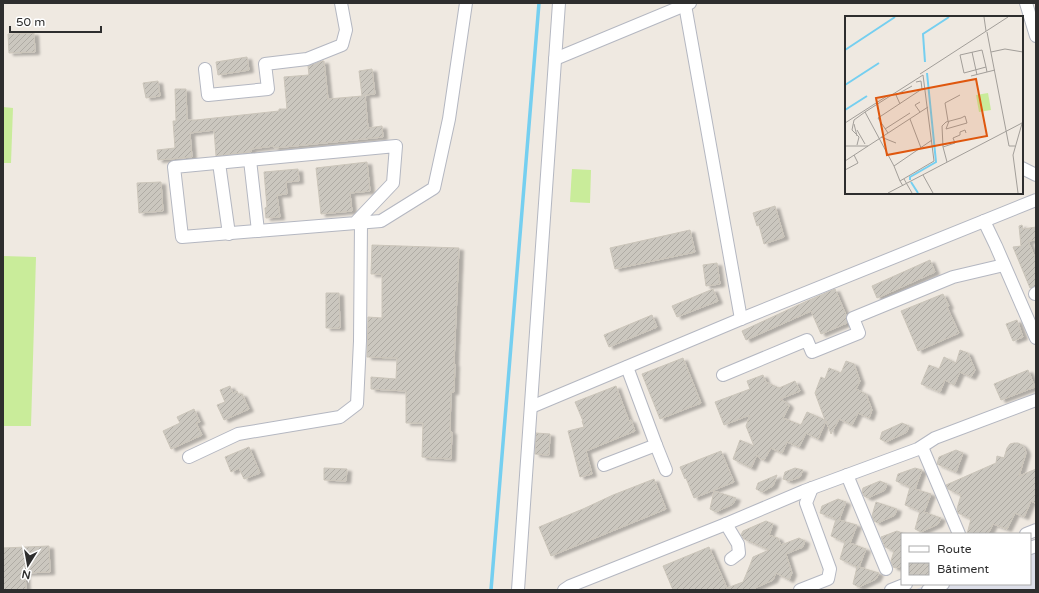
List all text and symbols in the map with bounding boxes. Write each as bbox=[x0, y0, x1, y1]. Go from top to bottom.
scale bar bbox=[10, 8, 101, 34]
text: 50 m bbox=[16, 15, 45, 29]
inset map bbox=[845, 16, 1023, 194]
legend bbox=[901, 533, 1031, 585]
text: Route bbox=[937, 542, 972, 556]
north arrow bbox=[8, 545, 48, 585]
text: Bâtiment bbox=[937, 562, 989, 576]
text: N bbox=[21, 567, 32, 582]

